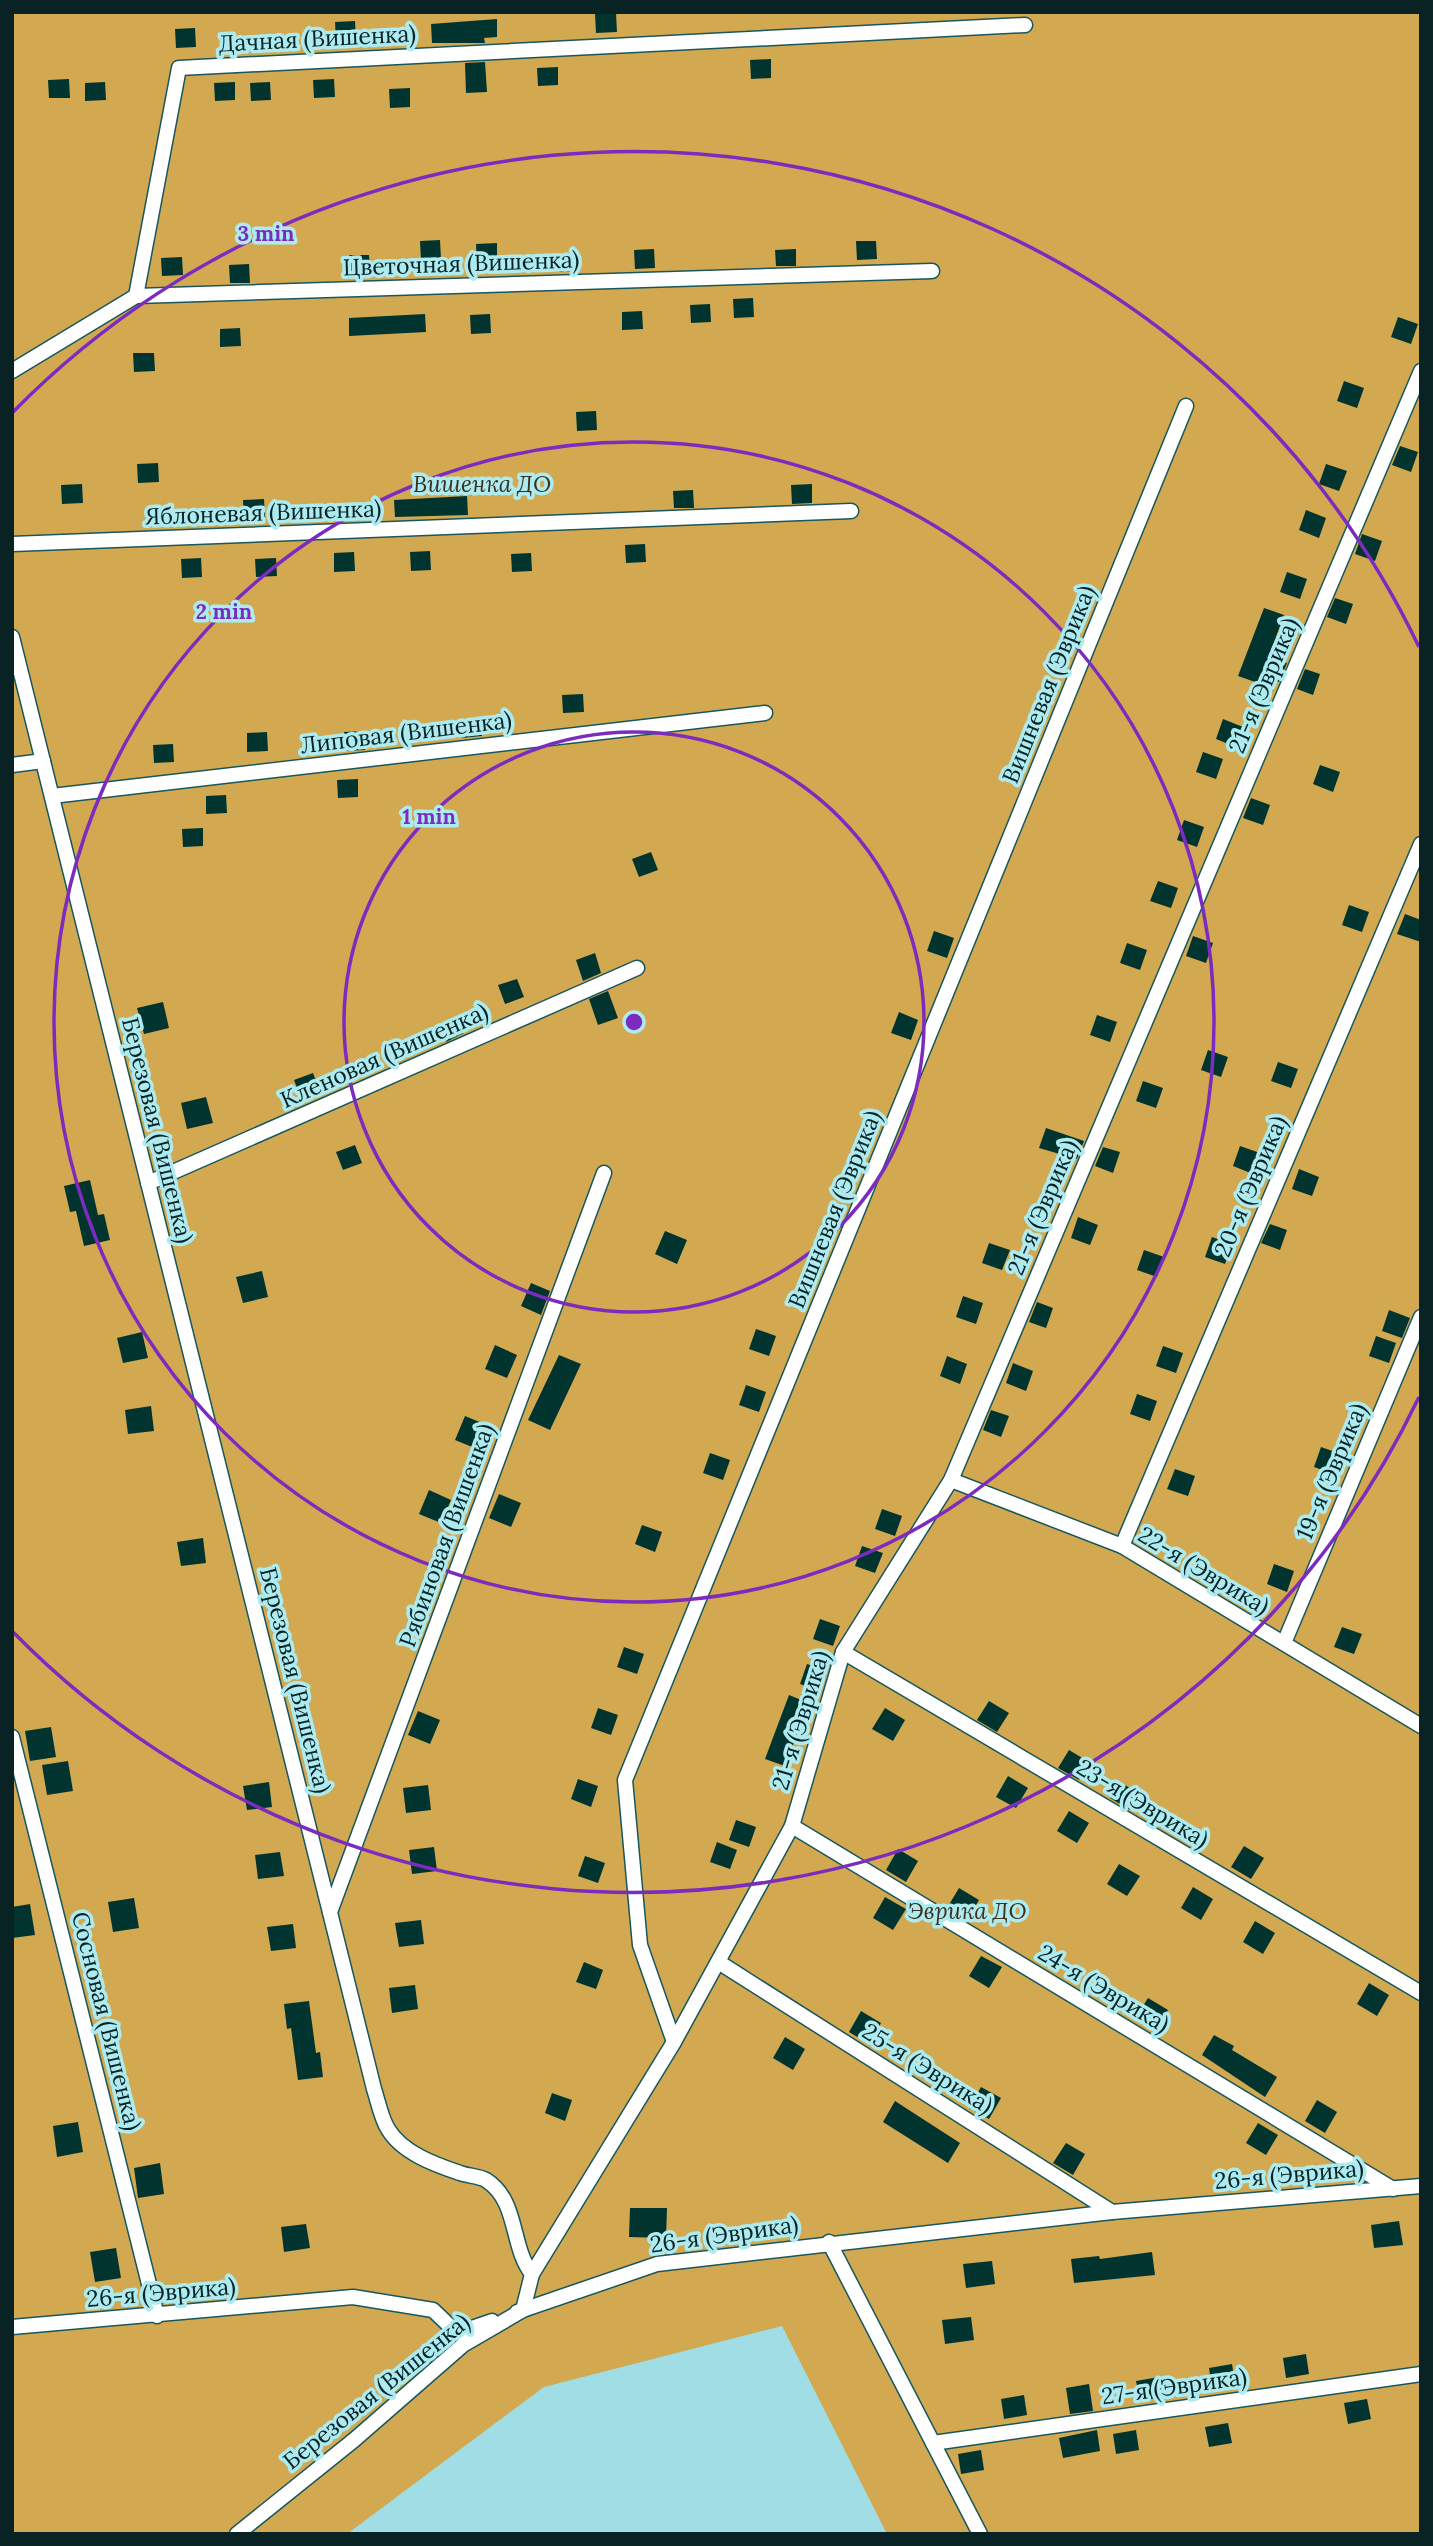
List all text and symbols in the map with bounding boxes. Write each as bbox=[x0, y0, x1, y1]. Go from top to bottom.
street label: Дачная (Вишенка) bbox=[218, 18, 416, 59]
text: 3 min bbox=[238, 220, 294, 247]
street label: Цветочная (Вишенка) bbox=[342, 244, 580, 283]
park label: Вишенка ДО bbox=[413, 469, 551, 498]
street label: Яблоневая (Вишенка) bbox=[144, 493, 382, 532]
street label: Вишневая (Эврика) bbox=[995, 581, 1102, 788]
text: 2 min bbox=[196, 598, 252, 625]
street label: 21-я (Эврика) bbox=[1221, 613, 1305, 757]
street label: Липовая (Вишенка) bbox=[299, 705, 513, 760]
text: 1 min bbox=[402, 803, 456, 830]
street label: Кленовая (Вишенка) bbox=[276, 996, 493, 1115]
centre of rings bbox=[622, 1010, 646, 1034]
street label: Березовая (Вишенка) bbox=[115, 1014, 200, 1246]
street label: Вишневая (Эврика) bbox=[781, 1106, 888, 1313]
street label: 20-я (Эврика) bbox=[1207, 1111, 1294, 1261]
street label: 21-я (Эврика) bbox=[1000, 1135, 1084, 1279]
street label: 19-я (Эврика) bbox=[1289, 1398, 1374, 1544]
street label: Рябиновая (Вишенка) bbox=[392, 1419, 501, 1651]
street label: 22-я (Эврика) bbox=[1133, 1519, 1275, 1621]
street label: Березовая (Вишенка) bbox=[253, 1564, 338, 1796]
street label: 21-я (Эврика) bbox=[765, 1647, 836, 1793]
street label: 23-я (Эврика) bbox=[1071, 1752, 1214, 1855]
park label: Эврика ДО bbox=[907, 1896, 1027, 1925]
street label: Сосновая (Вишенка) bbox=[65, 1909, 148, 2134]
street label: 24-я (Эврика) bbox=[1033, 1937, 1175, 2039]
street label: 25-я (Эврика) bbox=[857, 2016, 999, 2121]
street label: 26-я (Эврика) bbox=[1213, 2153, 1365, 2196]
street label: 26-я (Эврика) bbox=[648, 2209, 800, 2260]
street label: 26-я (Эврика) bbox=[85, 2271, 237, 2314]
street label: Березовая (Вишенка) bbox=[277, 2307, 476, 2476]
street label: 27-я (Эврика) bbox=[1100, 2361, 1249, 2412]

